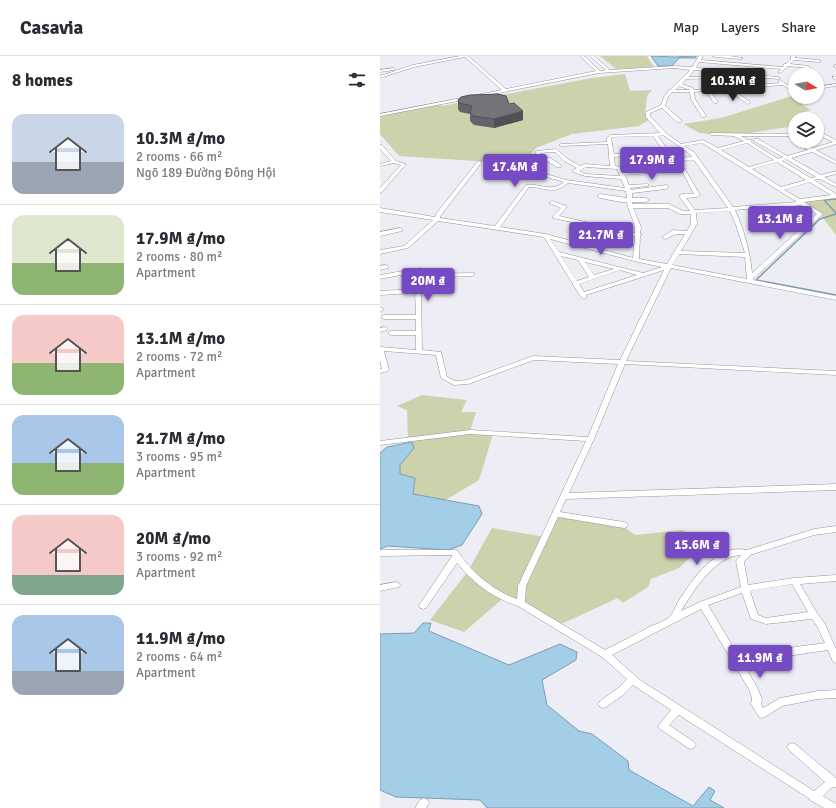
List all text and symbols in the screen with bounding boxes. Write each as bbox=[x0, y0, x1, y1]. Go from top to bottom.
text: Casavia bbox=[20, 16, 83, 40]
text: Map bbox=[673, 19, 699, 36]
text: Layers bbox=[721, 19, 760, 36]
text: Share bbox=[782, 19, 816, 36]
pin: 10.3M ₫ bbox=[696, 68, 770, 102]
north arrow bbox=[788, 68, 824, 104]
map controls bbox=[788, 68, 824, 148]
icon: filters bbox=[346, 69, 368, 91]
text: 8 homes bbox=[12, 70, 73, 91]
text: 10.3M ₫ bbox=[710, 73, 756, 89]
button: layers bbox=[788, 112, 824, 148]
text: 10.3M ₫/mo bbox=[136, 128, 225, 149]
icon: home bbox=[44, 130, 92, 178]
pin: 17.9M ₫ bbox=[615, 147, 689, 181]
text: 2 rooms · 66 m² bbox=[136, 149, 222, 165]
text: 17.9M ₫ bbox=[629, 152, 675, 168]
pin: 17.4M ₫ bbox=[478, 154, 552, 188]
text: 17.4M ₫ bbox=[492, 159, 538, 175]
text: Ngõ 189 Đường Đông Hội bbox=[136, 165, 276, 181]
pin: 13.1M ₫ bbox=[743, 206, 817, 240]
text: 13.1M ₫ bbox=[757, 211, 803, 227]
pin: 21.7M ₫ bbox=[564, 222, 638, 256]
text: 21.7M ₫ bbox=[578, 227, 624, 243]
text: 17.9M ₫/mo bbox=[136, 228, 225, 249]
icon: home bbox=[44, 231, 92, 279]
text: 2 rooms · 80 m² bbox=[136, 249, 222, 265]
text: Apartment bbox=[136, 265, 196, 281]
pin: 20M ₫ bbox=[400, 268, 456, 302]
text: 20M ₫ bbox=[411, 273, 445, 289]
text: 13.1M ₫/mo bbox=[136, 328, 225, 349]
icon: home bbox=[44, 331, 92, 379]
text: 2 rooms · 72 m² bbox=[136, 349, 222, 365]
text: Apartment bbox=[136, 365, 196, 381]
text: 21.7M ₫/mo bbox=[136, 428, 225, 449]
icon: home bbox=[44, 431, 92, 479]
text: 3 rooms · 95 m² bbox=[136, 449, 222, 465]
text: Apartment bbox=[136, 465, 196, 481]
text: 20M ₫/mo bbox=[136, 528, 211, 549]
icon: home bbox=[44, 531, 92, 579]
pin: 15.6M ₫ bbox=[660, 532, 734, 566]
text: 15.6M ₫ bbox=[674, 537, 720, 553]
text: 3 rooms · 92 m² bbox=[136, 549, 222, 565]
text: Apartment bbox=[136, 565, 196, 581]
text: 11.9M ₫/mo bbox=[136, 628, 225, 649]
icon: home bbox=[44, 631, 92, 679]
pin: 11.9M ₫ bbox=[723, 645, 797, 679]
text: 2 rooms · 64 m² bbox=[136, 649, 222, 665]
text: 11.9M ₫ bbox=[737, 650, 783, 666]
text: Apartment bbox=[136, 665, 196, 681]

